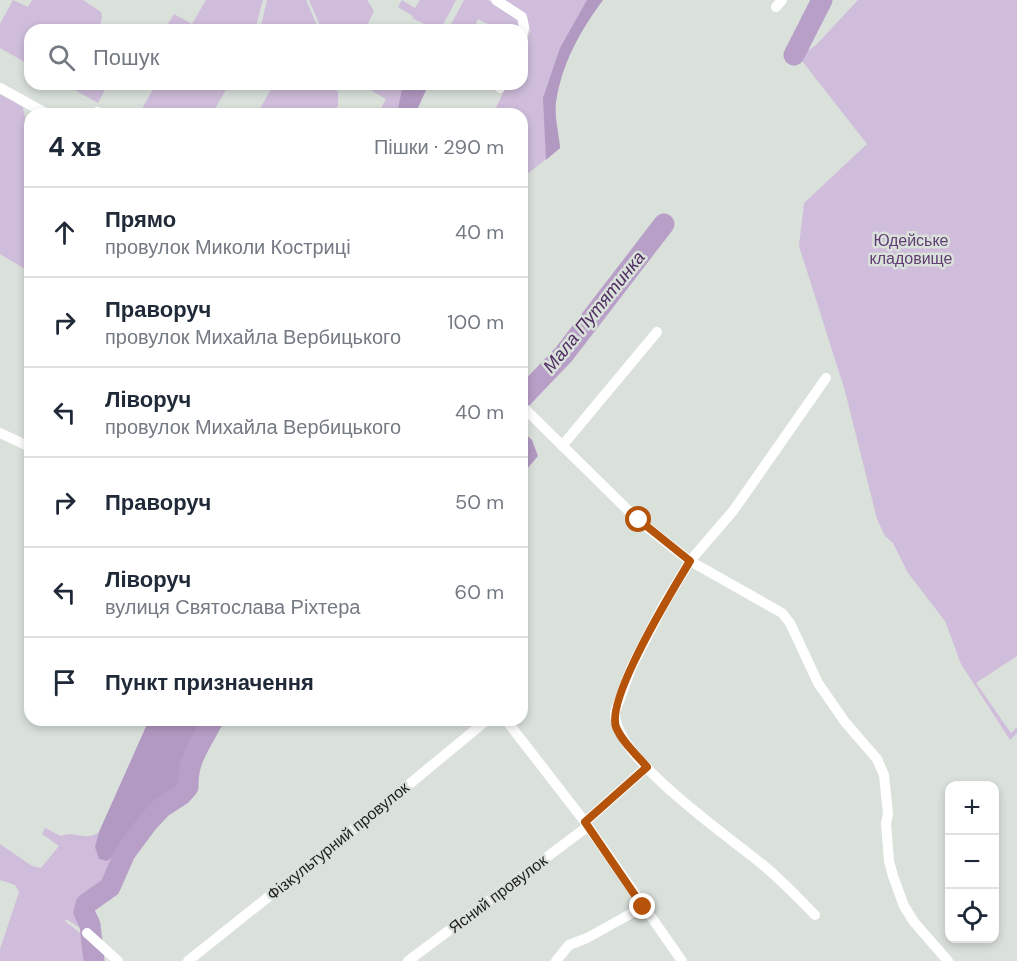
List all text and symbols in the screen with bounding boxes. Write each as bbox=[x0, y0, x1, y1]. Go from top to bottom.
search box bbox=[24, 24, 528, 90]
icon: search bbox=[45, 41, 78, 74]
text: Пошук bbox=[93, 43, 159, 72]
text: 4 хв bbox=[48, 130, 101, 164]
text: Пішки · 290 m bbox=[374, 134, 504, 160]
text: Прямо bbox=[105, 205, 176, 234]
icon: ahead bbox=[48, 216, 81, 249]
text: 40 m bbox=[455, 219, 504, 245]
park label: Юдейське кладовище bbox=[870, 230, 953, 269]
text: провулок Миколи Костриці bbox=[105, 234, 351, 260]
water label: Мала Путятинка bbox=[537, 246, 651, 378]
text: Праворуч bbox=[105, 295, 211, 324]
icon: right bbox=[48, 306, 81, 339]
text: 100 m bbox=[447, 309, 504, 335]
text: провулок Михайла Вербицького bbox=[105, 324, 401, 350]
text: Ліворуч bbox=[105, 385, 191, 414]
icon: left bbox=[48, 396, 81, 429]
text: 40 m bbox=[455, 399, 504, 425]
text: провулок Михайла Вербицького bbox=[105, 414, 401, 440]
icon: right bbox=[48, 486, 81, 519]
text: Праворуч bbox=[105, 488, 211, 517]
text: 50 m bbox=[455, 489, 504, 515]
route start bbox=[625, 506, 651, 532]
text: Ліворуч bbox=[105, 565, 191, 594]
icon: left bbox=[48, 576, 81, 609]
text: 60 m bbox=[455, 579, 504, 605]
text: вулиця Святослава Ріхтера bbox=[105, 594, 360, 620]
icon: arrive bbox=[48, 666, 81, 699]
text: Пункт призначення bbox=[105, 668, 314, 697]
street label: Фізкультурний провулок bbox=[263, 776, 414, 905]
map controls bbox=[945, 781, 999, 943]
button: + bbox=[945, 781, 999, 835]
button: − bbox=[945, 835, 999, 889]
street label: Ясний провулок bbox=[444, 849, 552, 938]
button: locate bbox=[945, 889, 999, 943]
route end bbox=[629, 893, 655, 919]

